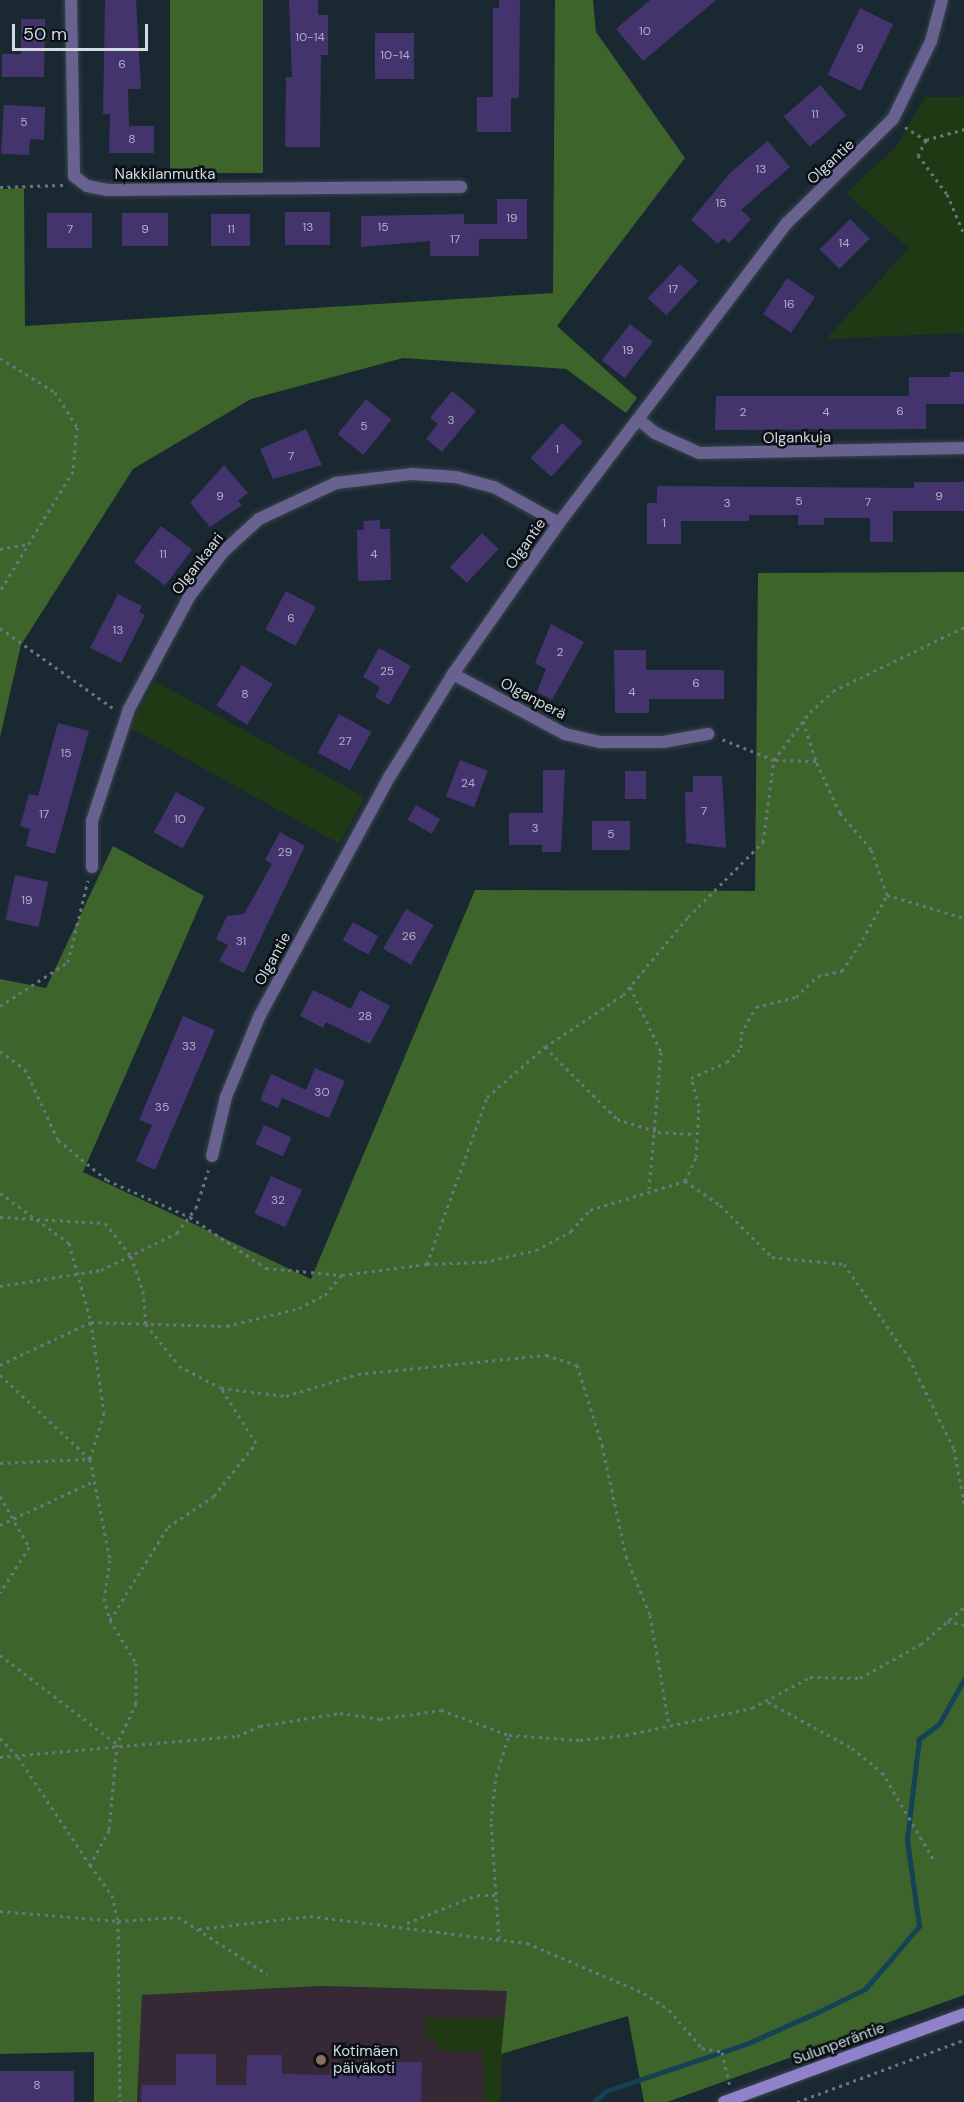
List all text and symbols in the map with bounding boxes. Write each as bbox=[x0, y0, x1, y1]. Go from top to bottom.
scale bar bbox=[15, 12, 152, 50]
text: 50 m bbox=[23, 22, 67, 46]
house number: 10 bbox=[639, 25, 651, 39]
house number: 10-14 bbox=[295, 31, 325, 45]
house number: 9 bbox=[856, 42, 864, 56]
house number: 10-14 bbox=[380, 49, 410, 63]
house number: 6 bbox=[118, 58, 126, 72]
house number: 11 bbox=[811, 108, 819, 122]
house number: 5 bbox=[20, 116, 28, 130]
house number: 8 bbox=[128, 133, 136, 147]
street label: Olgantie bbox=[804, 136, 858, 188]
house number: 13 bbox=[756, 163, 766, 177]
street label: Nakkilanmutka bbox=[115, 166, 215, 184]
house number: 15 bbox=[715, 197, 727, 211]
house number: 19 bbox=[506, 212, 518, 226]
house number: 13 bbox=[303, 221, 313, 235]
house number: 15 bbox=[377, 221, 389, 235]
house number: 7 bbox=[67, 223, 73, 237]
house number: 9 bbox=[141, 223, 149, 237]
house number: 11 bbox=[227, 223, 235, 237]
house number: 17 bbox=[450, 233, 460, 247]
house number: 14 bbox=[838, 237, 850, 251]
house number: 17 bbox=[668, 283, 678, 297]
house number: 16 bbox=[783, 298, 795, 312]
house number: 19 bbox=[622, 344, 634, 358]
house number: 6 bbox=[896, 405, 904, 419]
house number: 2 bbox=[740, 406, 746, 420]
house number: 4 bbox=[822, 406, 830, 420]
house number: 3 bbox=[447, 414, 455, 428]
house number: 5 bbox=[360, 420, 368, 434]
street label: Olgankuja bbox=[763, 428, 831, 448]
house number: 1 bbox=[555, 443, 559, 457]
house number: 7 bbox=[288, 450, 294, 464]
house number: 9 bbox=[216, 490, 224, 504]
house number: 9 bbox=[935, 490, 943, 504]
house number: 5 bbox=[795, 495, 803, 509]
house number: 7 bbox=[865, 496, 871, 510]
house number: 3 bbox=[723, 497, 731, 511]
street label: Olgantie bbox=[502, 515, 550, 573]
house number: 1 bbox=[662, 517, 666, 531]
street label: Olgankaari bbox=[168, 530, 228, 598]
house number: 11 bbox=[159, 548, 167, 562]
house number: 4 bbox=[370, 548, 378, 562]
house number: 6 bbox=[287, 612, 295, 626]
house number: 13 bbox=[113, 624, 123, 638]
house number: 2 bbox=[557, 646, 563, 660]
house number: 25 bbox=[380, 665, 394, 679]
street label: Olganperä bbox=[497, 674, 569, 724]
house number: 6 bbox=[692, 677, 700, 691]
house number: 4 bbox=[628, 686, 636, 700]
house number: 8 bbox=[241, 688, 249, 702]
house number: 27 bbox=[338, 735, 352, 749]
house number: 15 bbox=[60, 747, 72, 761]
house number: 24 bbox=[461, 777, 475, 791]
house number: 7 bbox=[701, 805, 707, 819]
house number: 17 bbox=[39, 808, 49, 822]
house number: 10 bbox=[174, 813, 186, 827]
house number: 3 bbox=[531, 822, 539, 836]
house number: 5 bbox=[607, 828, 615, 842]
house number: 29 bbox=[278, 846, 292, 860]
house number: 19 bbox=[21, 894, 33, 908]
street label: Olgantie bbox=[251, 929, 295, 989]
house number: 26 bbox=[402, 930, 416, 944]
house number: 31 bbox=[236, 935, 246, 949]
house number: 28 bbox=[358, 1010, 372, 1024]
house number: 33 bbox=[182, 1040, 196, 1054]
house number: 30 bbox=[314, 1086, 330, 1100]
house number: 35 bbox=[155, 1101, 169, 1115]
house number: 32 bbox=[271, 1194, 285, 1208]
street label: Sulunperäntie bbox=[791, 2019, 887, 2069]
place label: Kotimäen päiväkoti bbox=[333, 2042, 398, 2077]
marker: Kotimäen päiväkoti bbox=[314, 2053, 328, 2067]
house number: 8 bbox=[33, 2079, 41, 2093]

